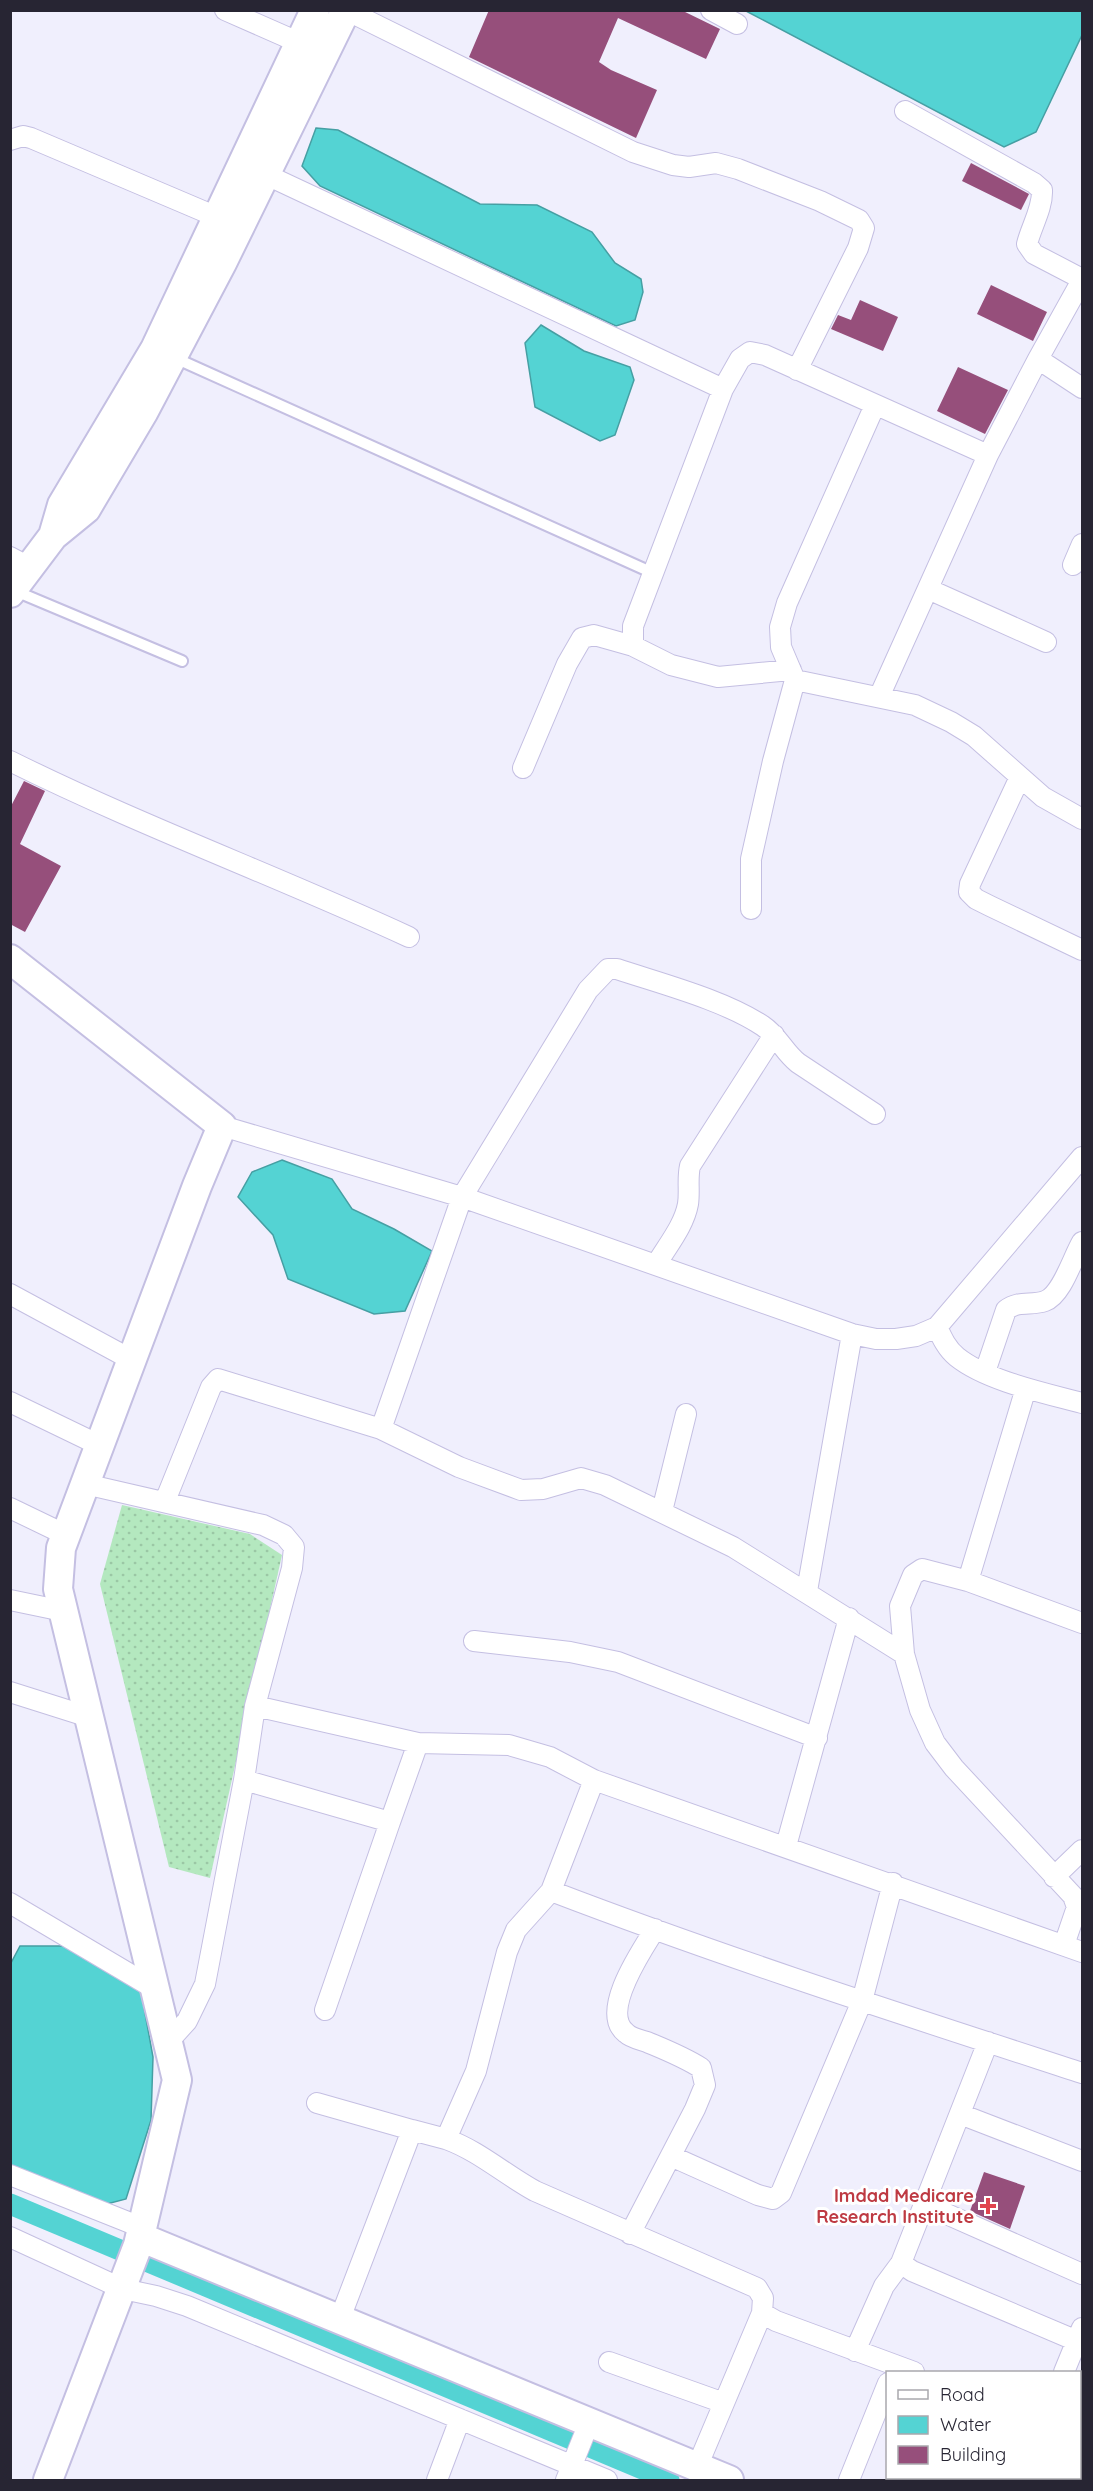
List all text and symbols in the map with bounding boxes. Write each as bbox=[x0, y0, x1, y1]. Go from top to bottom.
place label: Imdad Medicare Research Institute bbox=[816, 2184, 974, 2228]
marker: Imdad Medicare Research Institute bbox=[979, 2197, 997, 2215]
legend bbox=[886, 2371, 1081, 2479]
text: Road bbox=[940, 2383, 985, 2406]
text: Water bbox=[940, 2413, 991, 2436]
text: Building bbox=[940, 2443, 1006, 2466]

